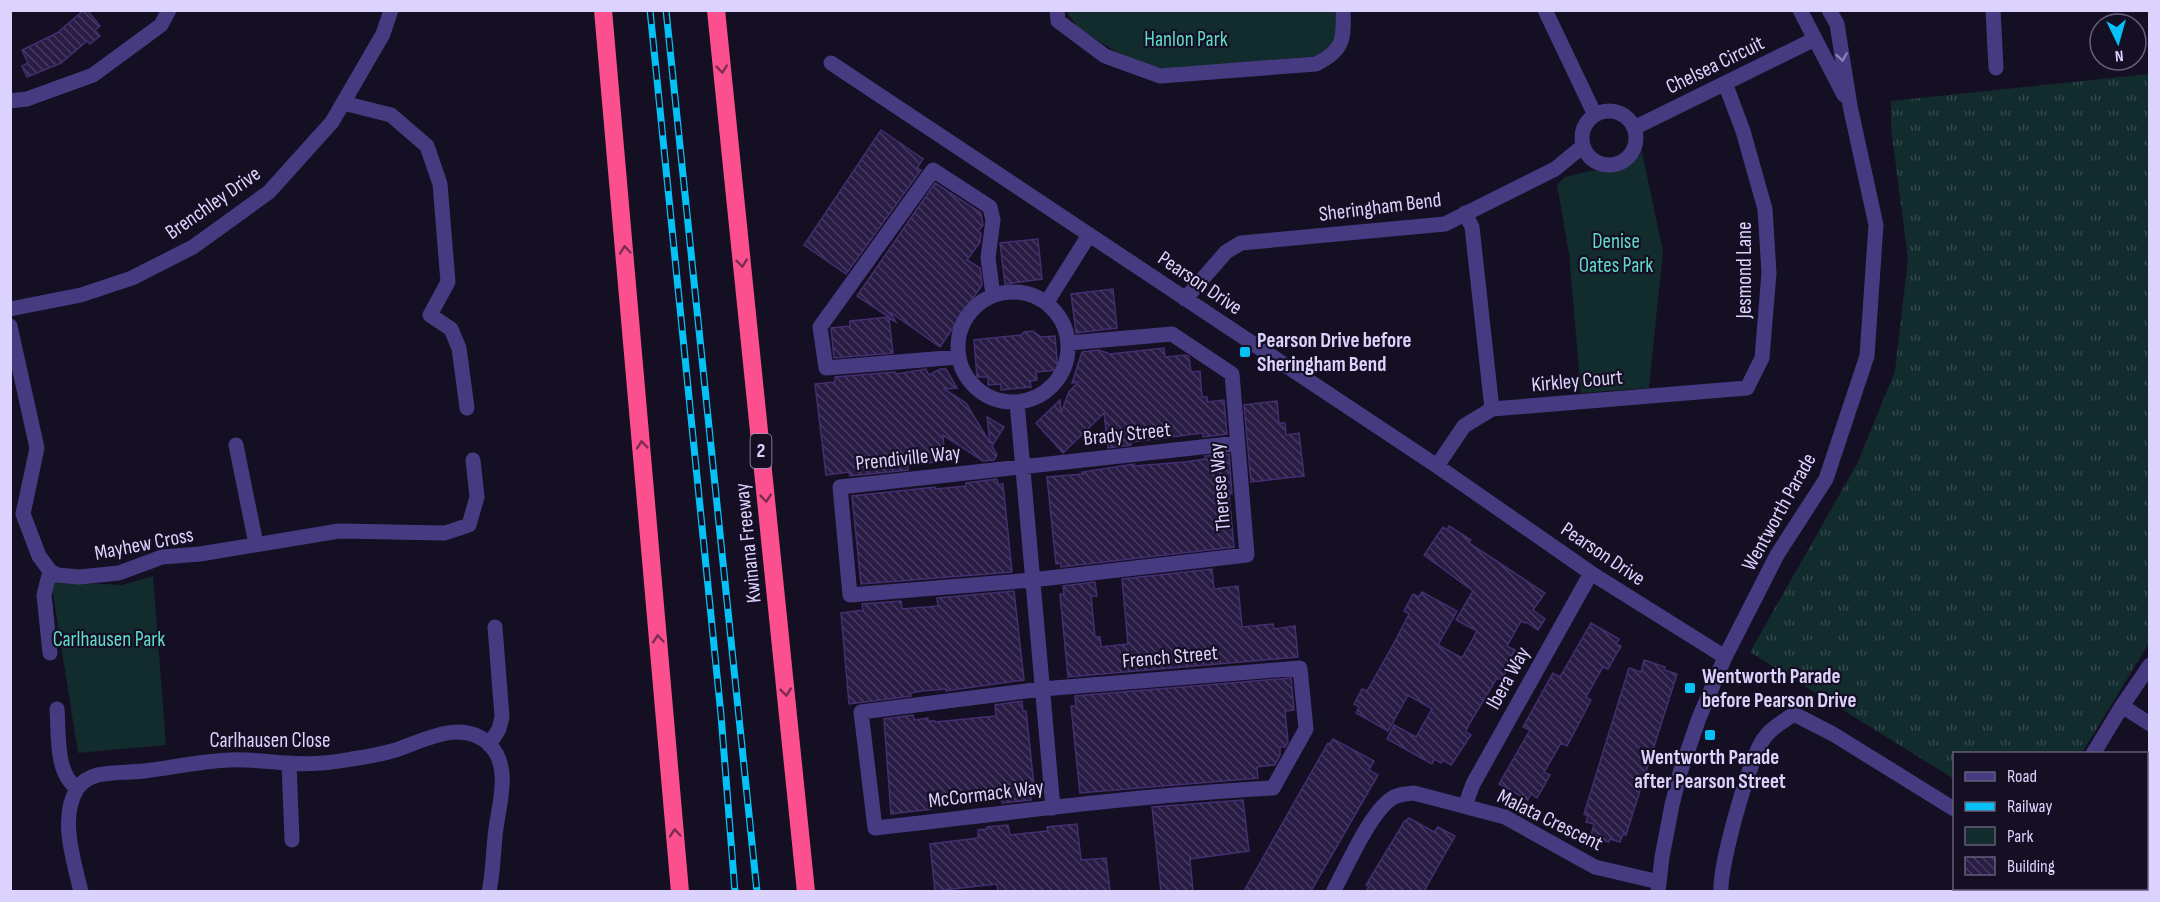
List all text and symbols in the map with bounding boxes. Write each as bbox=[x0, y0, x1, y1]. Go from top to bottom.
north arrow bbox=[2088, 12, 2148, 72]
park label: Hanlon Park bbox=[1144, 27, 1228, 52]
street label: Chelsea Circuit bbox=[1662, 30, 1768, 100]
text: N bbox=[2114, 46, 2124, 65]
one-way arrow bbox=[1836, 52, 1848, 62]
one-way arrow bbox=[715, 64, 728, 73]
street label: Brenchley Drive bbox=[161, 161, 265, 245]
street label: Sheringham Bend bbox=[1317, 187, 1443, 227]
street label: Jesmond Lane bbox=[1732, 222, 1757, 319]
park label: Denise Oates Park bbox=[1579, 229, 1653, 278]
one-way arrow bbox=[619, 246, 632, 255]
street label: Pearson Drive bbox=[1153, 246, 1247, 320]
one-way arrow bbox=[735, 258, 748, 267]
place label: Pearson Drive before Sheringham Bend bbox=[1257, 328, 1411, 377]
marker: Pearson Drive before Sheringham Bend bbox=[1238, 345, 1252, 359]
street label: Kirkley Court bbox=[1530, 365, 1624, 397]
street label: Brady Street bbox=[1082, 417, 1172, 451]
road number: 2 bbox=[750, 434, 771, 468]
one-way arrow bbox=[636, 440, 649, 449]
street label: Prendiville Way bbox=[854, 440, 962, 476]
street label: Therese Way bbox=[1204, 442, 1236, 532]
street label: Wentworth Parade bbox=[1736, 449, 1822, 575]
street label: Kwinana Freeway bbox=[729, 482, 767, 604]
one-way arrow bbox=[759, 494, 772, 503]
street label: Pearson Drive bbox=[1556, 517, 1650, 591]
street label: Mayhew Cross bbox=[92, 522, 196, 566]
park label: Carlhausen Park bbox=[53, 627, 165, 652]
one-way arrow bbox=[651, 634, 664, 643]
street label: French Street bbox=[1121, 640, 1219, 674]
street label: Ibera Way bbox=[1481, 642, 1535, 714]
place label: Wentworth Parade before Pearson Drive bbox=[1702, 664, 1856, 713]
marker: Wentworth Parade before Pearson Drive bbox=[1683, 681, 1697, 695]
one-way arrow bbox=[779, 688, 792, 697]
street label: Carlhausen Close bbox=[210, 728, 330, 753]
marker: Wentworth Parade after Pearson Street bbox=[1703, 728, 1717, 742]
place label: Wentworth Parade after Pearson Street bbox=[1634, 745, 1786, 794]
legend bbox=[1953, 752, 2148, 890]
text: Road bbox=[2007, 766, 2037, 787]
street label: McCormack Way bbox=[927, 775, 1045, 813]
street label: Malata Crescent bbox=[1493, 784, 1607, 856]
text: Railway bbox=[2007, 796, 2052, 817]
text: Park bbox=[2007, 826, 2033, 847]
one-way arrow bbox=[669, 829, 682, 838]
text: Building bbox=[2007, 856, 2055, 877]

